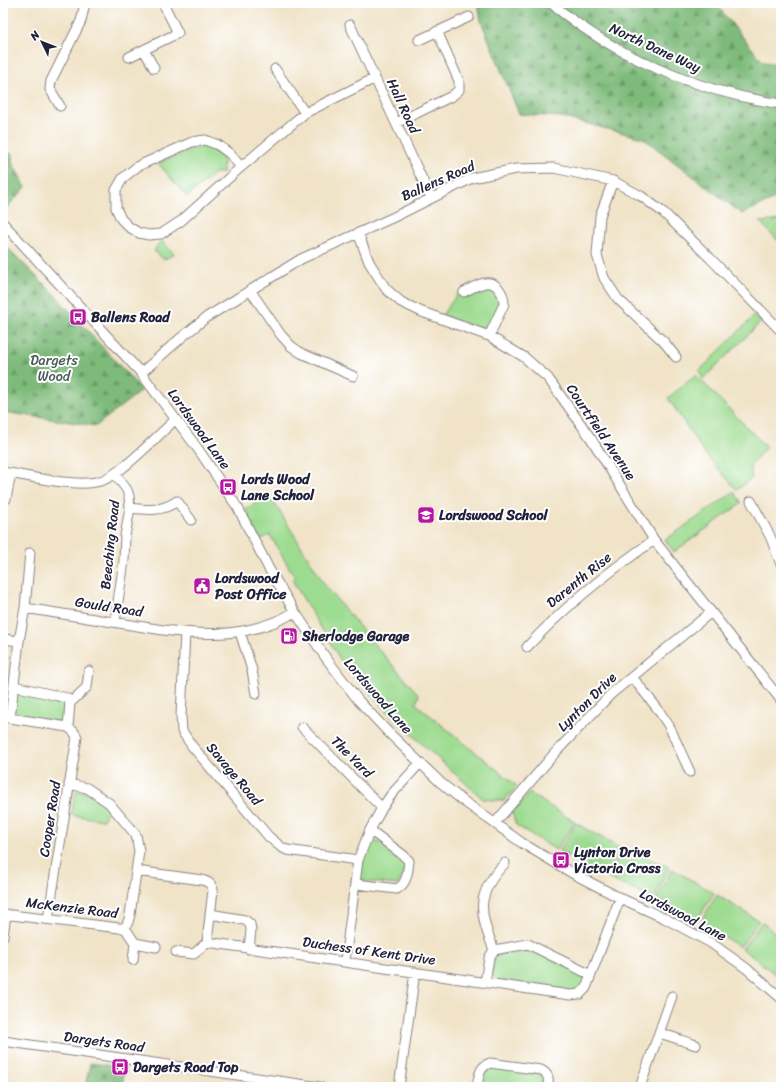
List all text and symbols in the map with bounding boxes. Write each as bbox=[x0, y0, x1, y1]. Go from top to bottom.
street label: North Dane Way bbox=[605, 16, 706, 80]
north arrow bbox=[22, 22, 62, 62]
text: N bbox=[25, 26, 45, 46]
street label: Hall Road bbox=[379, 74, 427, 139]
street label: Ballens Road bbox=[397, 153, 480, 208]
place label: Ballens Road bbox=[91, 305, 171, 330]
bus stop icon: Ballens Road bbox=[68, 307, 88, 327]
park label: Dargets Wood bbox=[30, 348, 78, 389]
street label: Courtfield Avenue bbox=[559, 379, 643, 486]
street label: Lordswood Lane bbox=[161, 383, 237, 475]
place label: Lords Wood Lane School bbox=[241, 467, 315, 508]
bus stop icon: Lords Wood Lane School bbox=[218, 477, 238, 497]
street label: Beeching Road bbox=[93, 497, 127, 591]
place label: Lordswood School bbox=[439, 503, 549, 528]
school or university icon: Lordswood School bbox=[416, 505, 436, 525]
street label: Darenth Rise bbox=[541, 546, 617, 614]
place label: Lordswood Post Office bbox=[215, 566, 287, 607]
public building icon: Lordswood Post Office bbox=[192, 576, 212, 596]
street label: Gould Road bbox=[73, 589, 146, 625]
place label: Sherlodge Garage bbox=[301, 624, 410, 649]
fuel station icon: Sherlodge Garage bbox=[279, 626, 299, 646]
street label: Lordswood Lane bbox=[337, 652, 419, 740]
street label: Lynton Drive bbox=[551, 666, 623, 738]
street label: The Yard bbox=[325, 730, 380, 785]
street label: Savage Road bbox=[200, 737, 269, 813]
street label: Cooper Road bbox=[32, 778, 69, 859]
place label: Lynton Drive Victoria Cross bbox=[574, 840, 661, 881]
bus stop icon: Lynton Drive Victoria Cross bbox=[551, 850, 571, 870]
street label: Lordswood Lane bbox=[635, 882, 731, 948]
street label: McKenzie Road bbox=[25, 890, 121, 926]
street label: Duchess of Kent Drive bbox=[301, 929, 437, 973]
street label: Dargets Road bbox=[62, 1024, 147, 1060]
place label: Dargets Road Top bbox=[133, 1055, 239, 1080]
bus stop icon: Dargets Road Top bbox=[110, 1057, 130, 1077]

